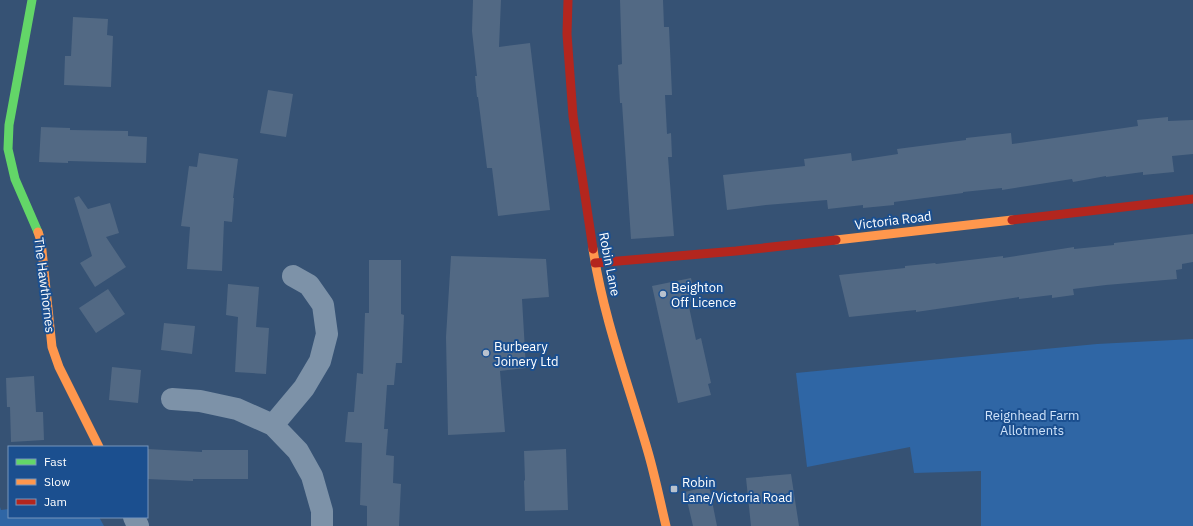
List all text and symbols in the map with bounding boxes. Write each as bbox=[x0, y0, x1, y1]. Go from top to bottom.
street label: Victoria Road bbox=[854, 207, 933, 234]
street label: Robin Lane bbox=[595, 231, 624, 297]
street label: The Hawthornes bbox=[30, 236, 59, 334]
place label: Beighton Off Licence bbox=[671, 279, 736, 311]
marker: Beighton Off Licence bbox=[658, 289, 668, 299]
place label: Burbeary Joinery Ltd bbox=[494, 338, 559, 370]
marker: Burbeary Joinery Ltd bbox=[481, 348, 491, 358]
park label: Reignhead Farm Allotments bbox=[985, 407, 1079, 439]
legend bbox=[8, 446, 148, 518]
text: Fast bbox=[44, 454, 67, 469]
text: Slow bbox=[44, 474, 70, 489]
place label: Robin Lane/Victoria Road bbox=[682, 474, 793, 506]
marker: Robin Lane/Victoria Road bbox=[669, 484, 679, 494]
text: Jam bbox=[44, 494, 67, 509]

